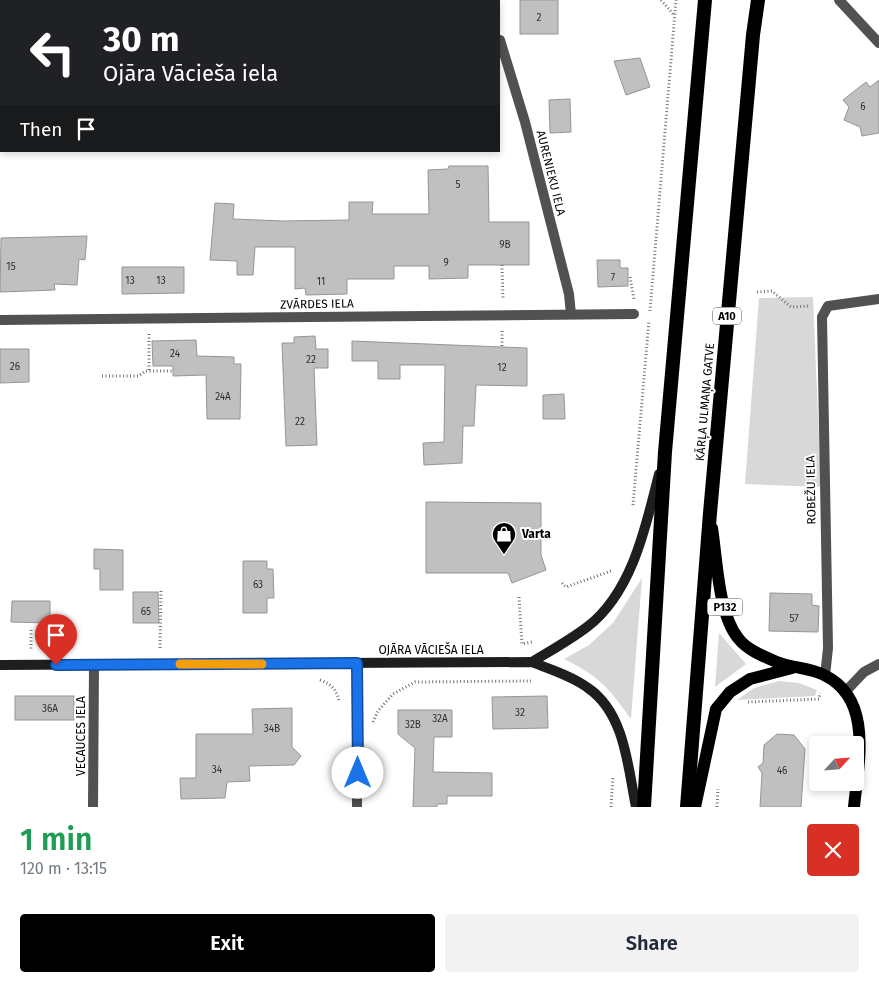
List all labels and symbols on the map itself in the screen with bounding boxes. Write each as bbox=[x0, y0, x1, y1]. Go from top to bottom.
house number: 2 bbox=[537, 12, 542, 24]
house number: 6 bbox=[860, 101, 866, 113]
street label: AURENIEKU IELA bbox=[534, 129, 568, 217]
house number: 5 bbox=[455, 179, 461, 191]
house number: 9B bbox=[499, 239, 511, 251]
house number: 9 bbox=[443, 257, 449, 269]
house number: 15 bbox=[6, 261, 16, 273]
house number: 7 bbox=[611, 272, 616, 284]
house number: 13 bbox=[125, 275, 135, 287]
house number: 13 bbox=[156, 275, 166, 287]
house number: 11 bbox=[317, 276, 325, 288]
street label: ZVĀRDES IELA bbox=[280, 296, 354, 312]
road number: A10 bbox=[713, 308, 741, 324]
street label: KĀRĻA ULMAŅA GATVE bbox=[693, 342, 718, 462]
house number: 24 bbox=[170, 348, 181, 360]
house number: 22 bbox=[306, 354, 316, 366]
house number: 26 bbox=[10, 361, 20, 373]
house number: 12 bbox=[497, 362, 507, 374]
house number: 24A bbox=[215, 391, 231, 403]
house number: 22 bbox=[295, 416, 305, 428]
street label: ROBEŽU IELA bbox=[802, 455, 819, 525]
shop icon: Varta bbox=[491, 521, 517, 555]
place label: Varta bbox=[521, 527, 551, 541]
house number: 63 bbox=[253, 579, 263, 591]
road number: P132 bbox=[708, 598, 742, 616]
house number: 65 bbox=[141, 606, 151, 618]
house number: 57 bbox=[789, 613, 799, 625]
pin bbox=[35, 614, 77, 665]
street label: OJĀRA VĀCIEŠA IELA bbox=[378, 642, 484, 657]
street label: VECAUCES IELA bbox=[74, 696, 88, 776]
house number: 36A bbox=[42, 703, 58, 715]
house number: 32 bbox=[515, 707, 525, 719]
house number: 32A bbox=[432, 713, 448, 725]
house number: 32B bbox=[405, 719, 421, 731]
house number: 34B bbox=[264, 723, 280, 735]
north arrow bbox=[809, 736, 864, 791]
position arrow bbox=[331, 746, 383, 798]
house number: 34 bbox=[212, 764, 223, 776]
house number: 46 bbox=[777, 765, 787, 777]

